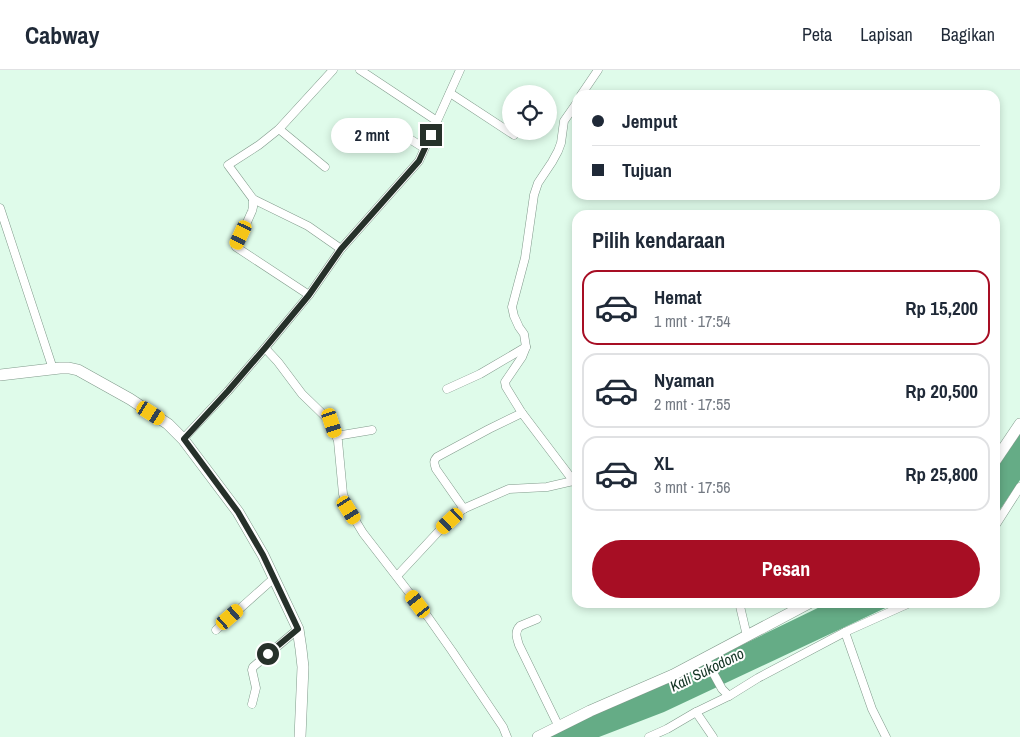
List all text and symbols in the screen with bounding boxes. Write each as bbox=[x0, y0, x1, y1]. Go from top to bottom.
text: Cabway bbox=[25, 19, 99, 51]
text: Peta bbox=[802, 22, 832, 47]
text: Lapisan bbox=[860, 22, 913, 47]
text: Bagikan bbox=[941, 22, 995, 47]
map controls bbox=[502, 85, 557, 140]
button: locate bbox=[502, 85, 557, 140]
text: Jemput bbox=[622, 108, 677, 134]
callout: 2 mnt bbox=[331, 118, 414, 152]
text: 2 mnt bbox=[355, 124, 390, 146]
route end bbox=[420, 124, 442, 146]
text: Tujuan bbox=[622, 157, 672, 183]
car bbox=[227, 218, 254, 252]
text: Pilih kendaraan bbox=[592, 225, 725, 255]
text: Hemat bbox=[654, 284, 702, 310]
icon: car bbox=[594, 285, 639, 330]
text: Rp 15,200 bbox=[905, 295, 978, 321]
text: 1 mnt · 17:54 bbox=[654, 310, 731, 332]
text: Nyaman bbox=[654, 367, 715, 393]
icon: car bbox=[594, 368, 639, 413]
text: Rp 20,500 bbox=[905, 378, 978, 404]
text: 2 mnt · 17:55 bbox=[654, 393, 731, 415]
car bbox=[134, 399, 167, 427]
car bbox=[320, 406, 343, 440]
text: XL bbox=[654, 450, 674, 476]
icon: car bbox=[594, 451, 639, 496]
text: Rp 25,800 bbox=[905, 461, 978, 487]
text: 3 mnt · 17:56 bbox=[654, 476, 731, 498]
car bbox=[334, 493, 363, 527]
car bbox=[433, 505, 466, 537]
button: Pesan bbox=[592, 540, 980, 598]
car bbox=[402, 588, 433, 620]
car bbox=[213, 601, 246, 633]
route start bbox=[257, 643, 279, 665]
water label: Kali Sukodono bbox=[666, 643, 747, 697]

